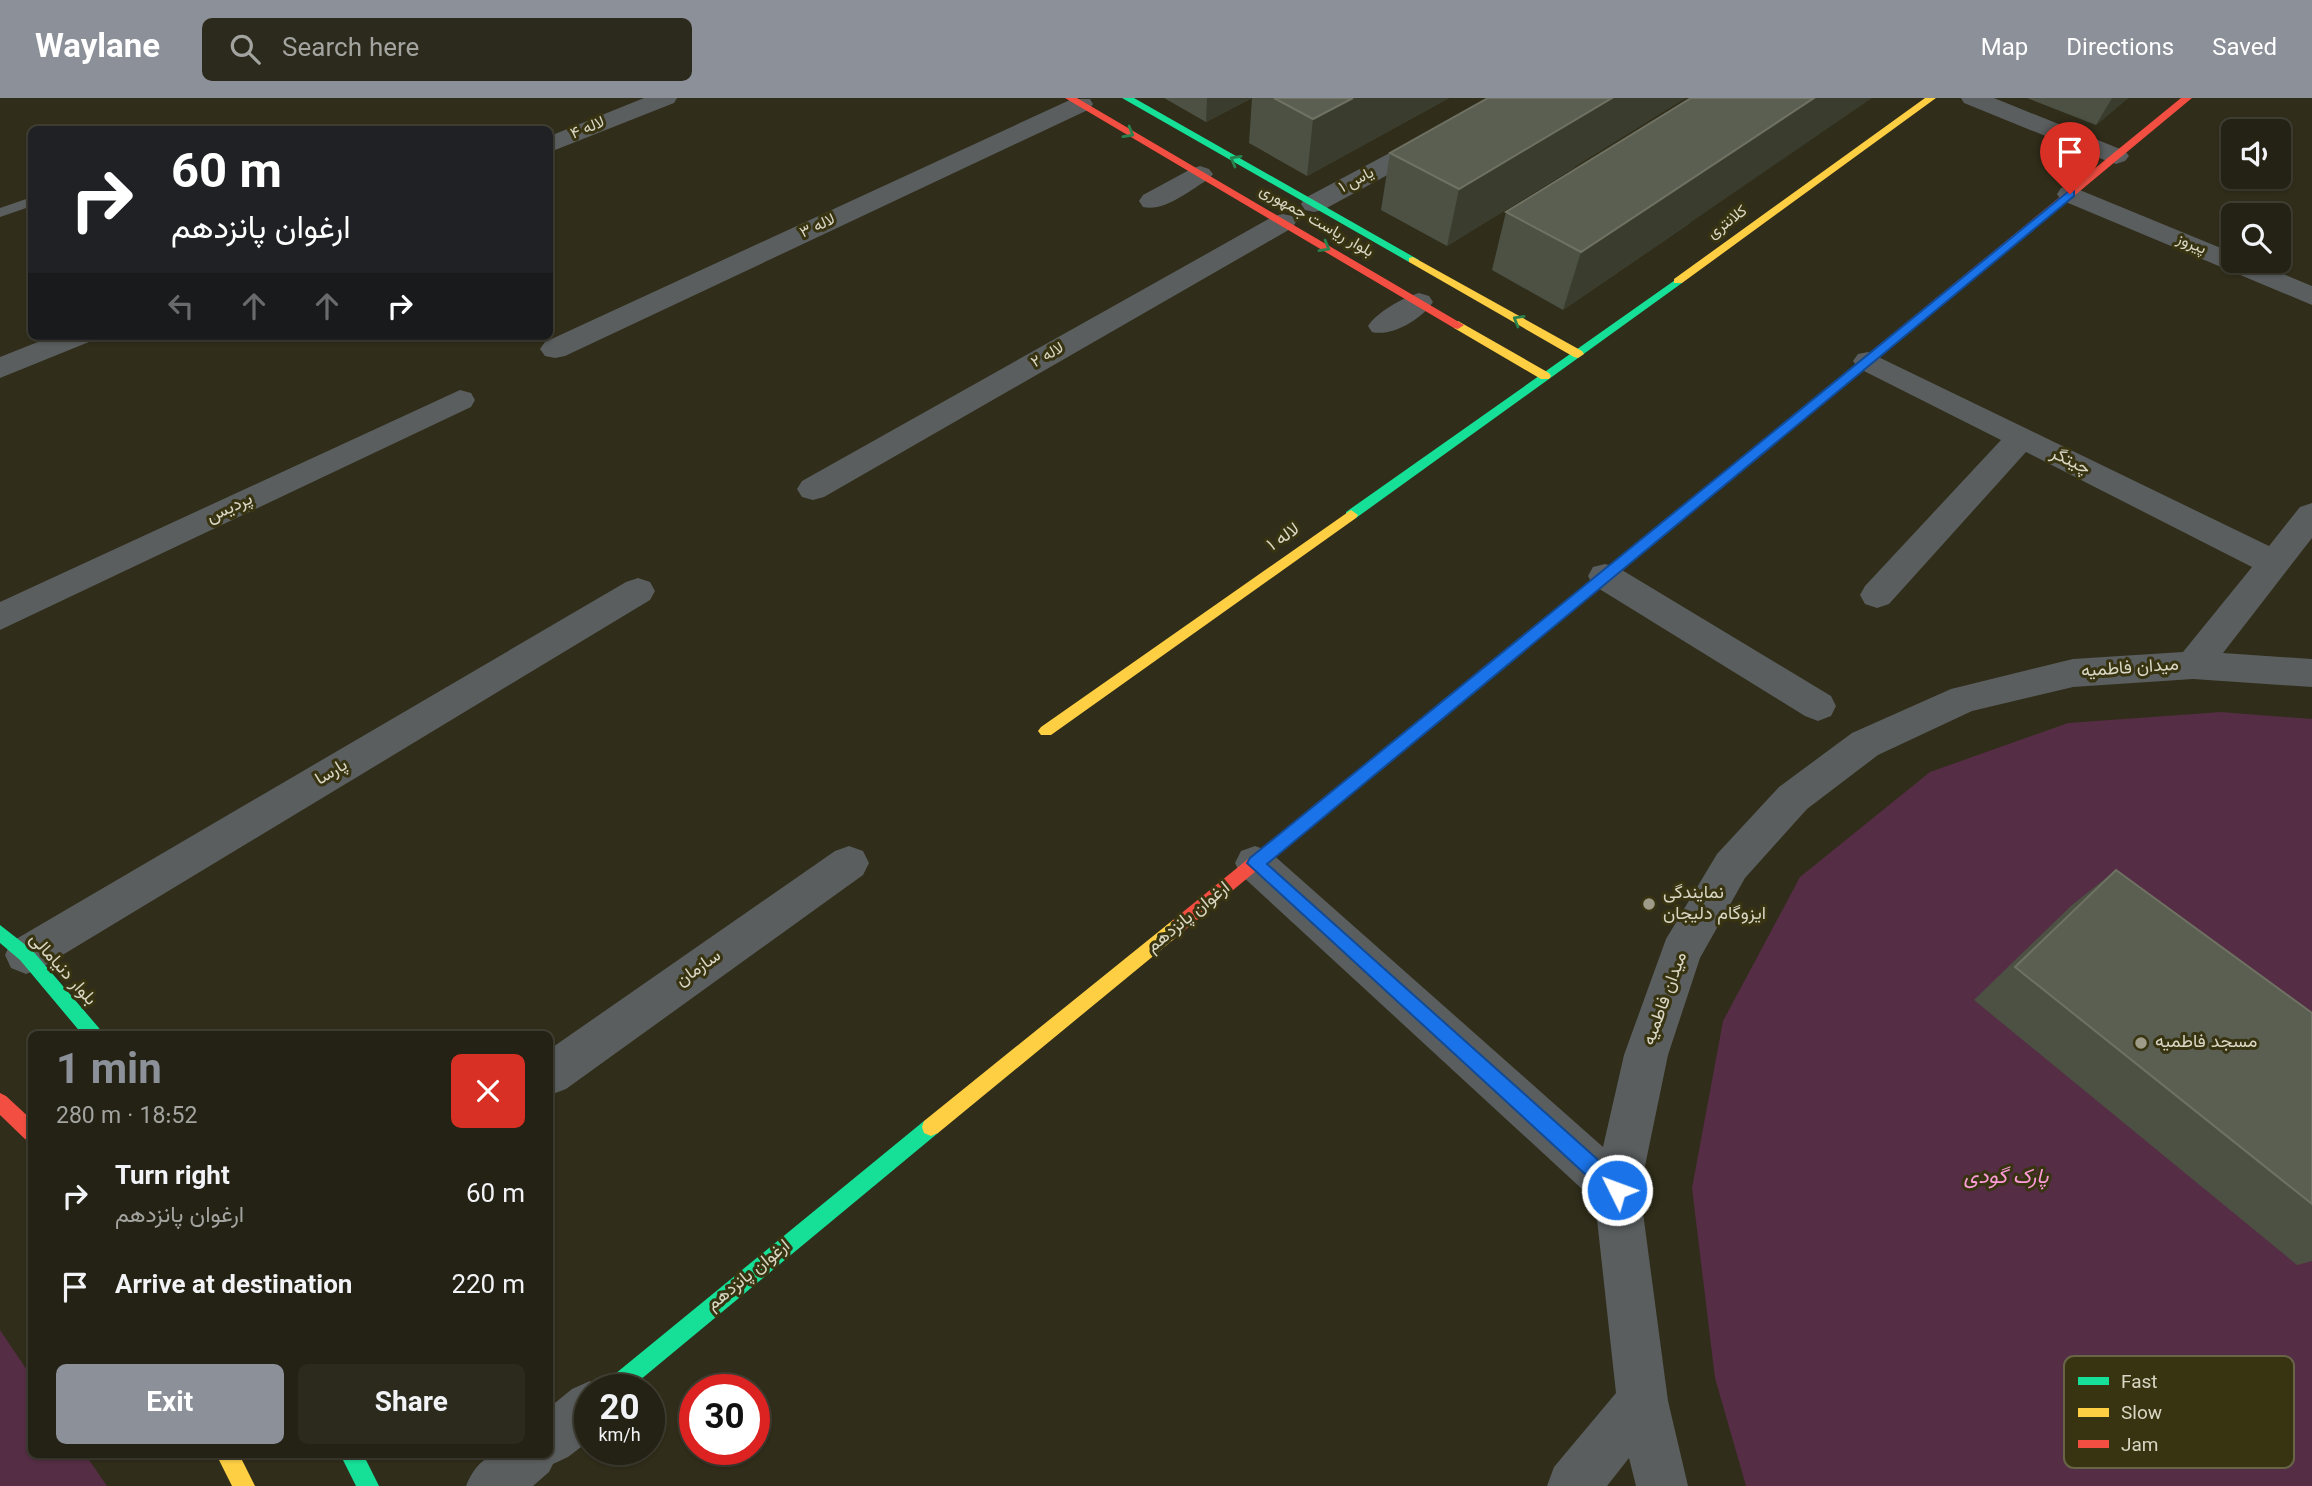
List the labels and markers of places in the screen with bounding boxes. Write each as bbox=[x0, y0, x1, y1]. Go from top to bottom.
pin bbox=[2040, 122, 2100, 194]
place label: نمایندگی ایزوگام دلیجان bbox=[1663, 880, 1766, 929]
marker: نمایندگی ایزوگام دلیجان bbox=[1641, 896, 1657, 912]
place label: مسجد فاطمیه bbox=[2155, 1029, 2257, 1057]
marker: مسجد فاطمیه bbox=[2133, 1035, 2149, 1051]

